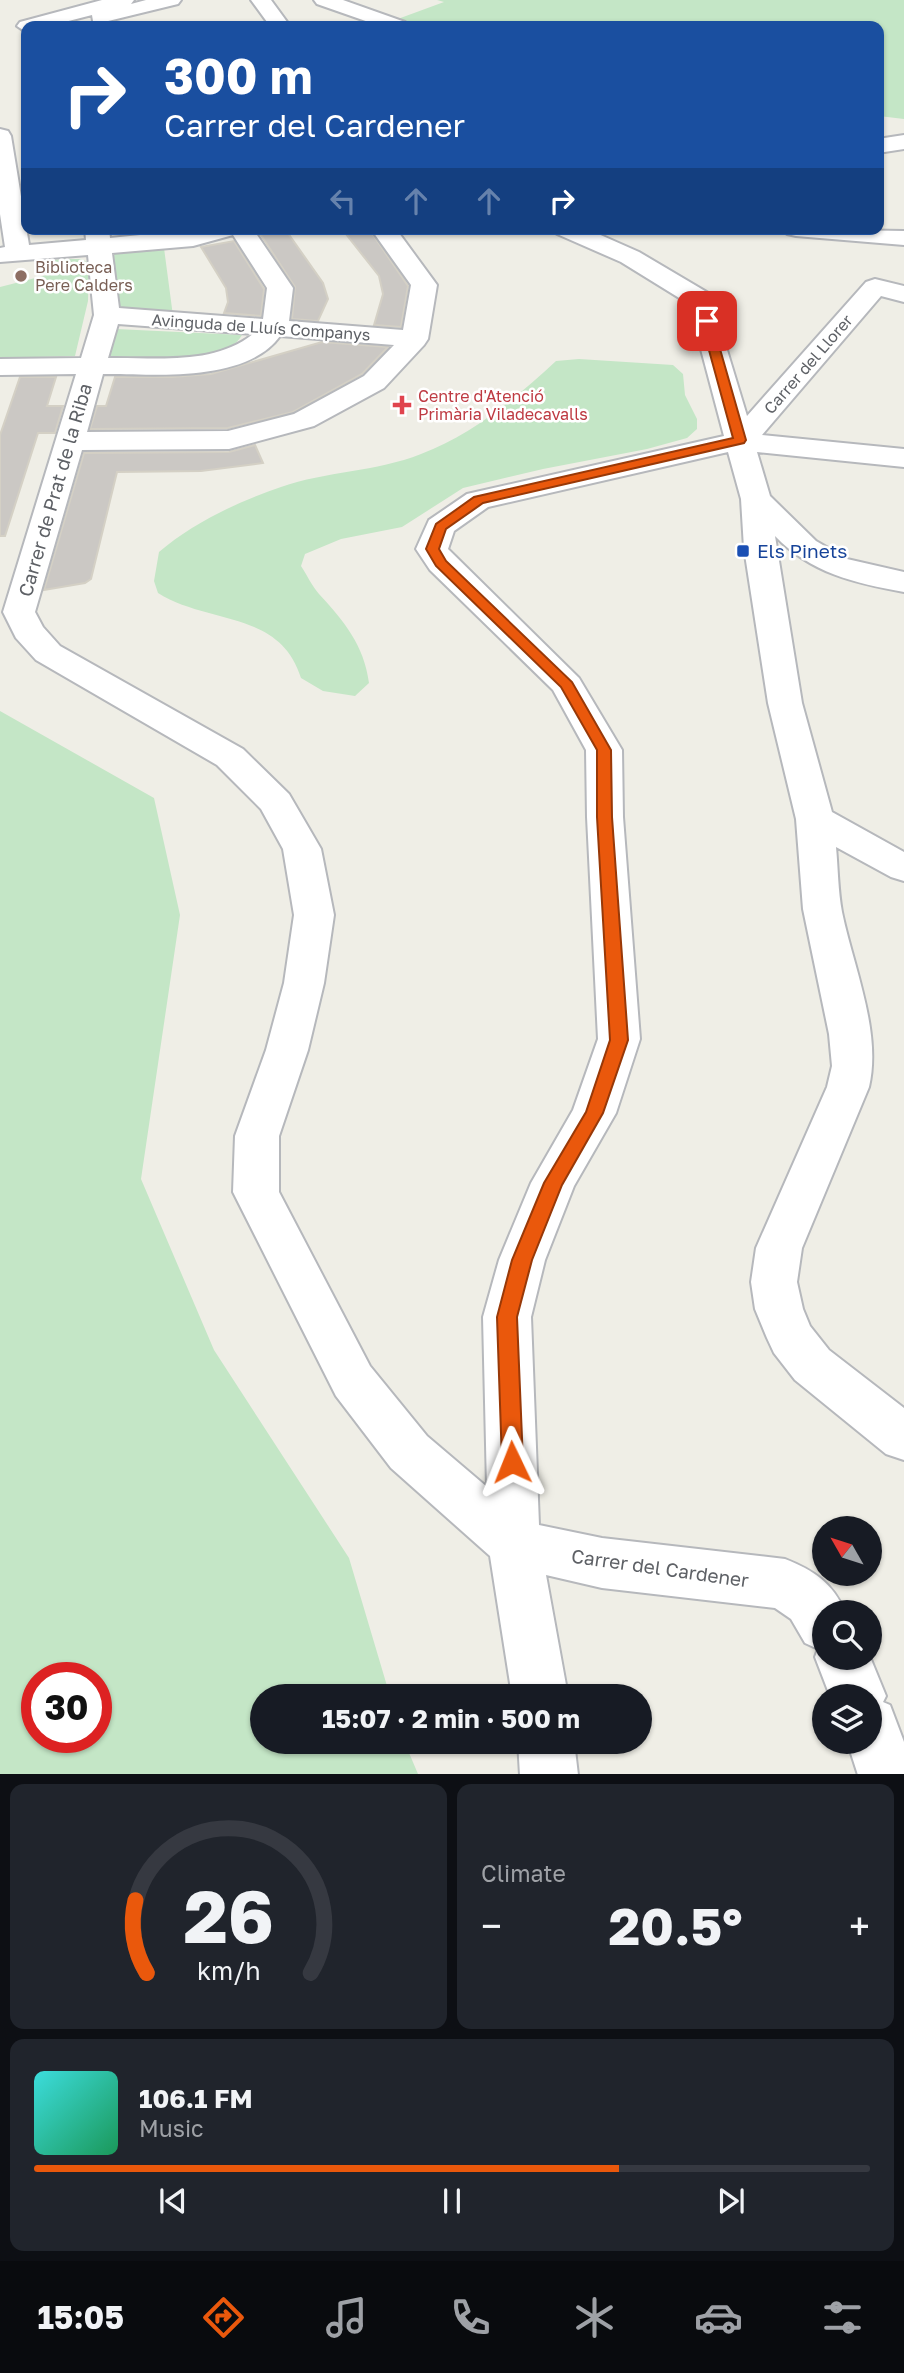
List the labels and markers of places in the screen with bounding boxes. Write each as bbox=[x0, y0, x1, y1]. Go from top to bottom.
place label: Biblioteca Pere Calders bbox=[35, 257, 133, 295]
marker: Biblioteca Pere Calders bbox=[13, 268, 29, 284]
pin bbox=[677, 291, 737, 351]
place label: Centre d'Atenció Primària Viladecavalls bbox=[418, 386, 588, 424]
marker: Centre d'Atenció Primària Viladecavalls bbox=[392, 395, 412, 415]
place label: Els Pinets bbox=[757, 539, 847, 562]
marker: Els Pinets bbox=[735, 543, 751, 559]

